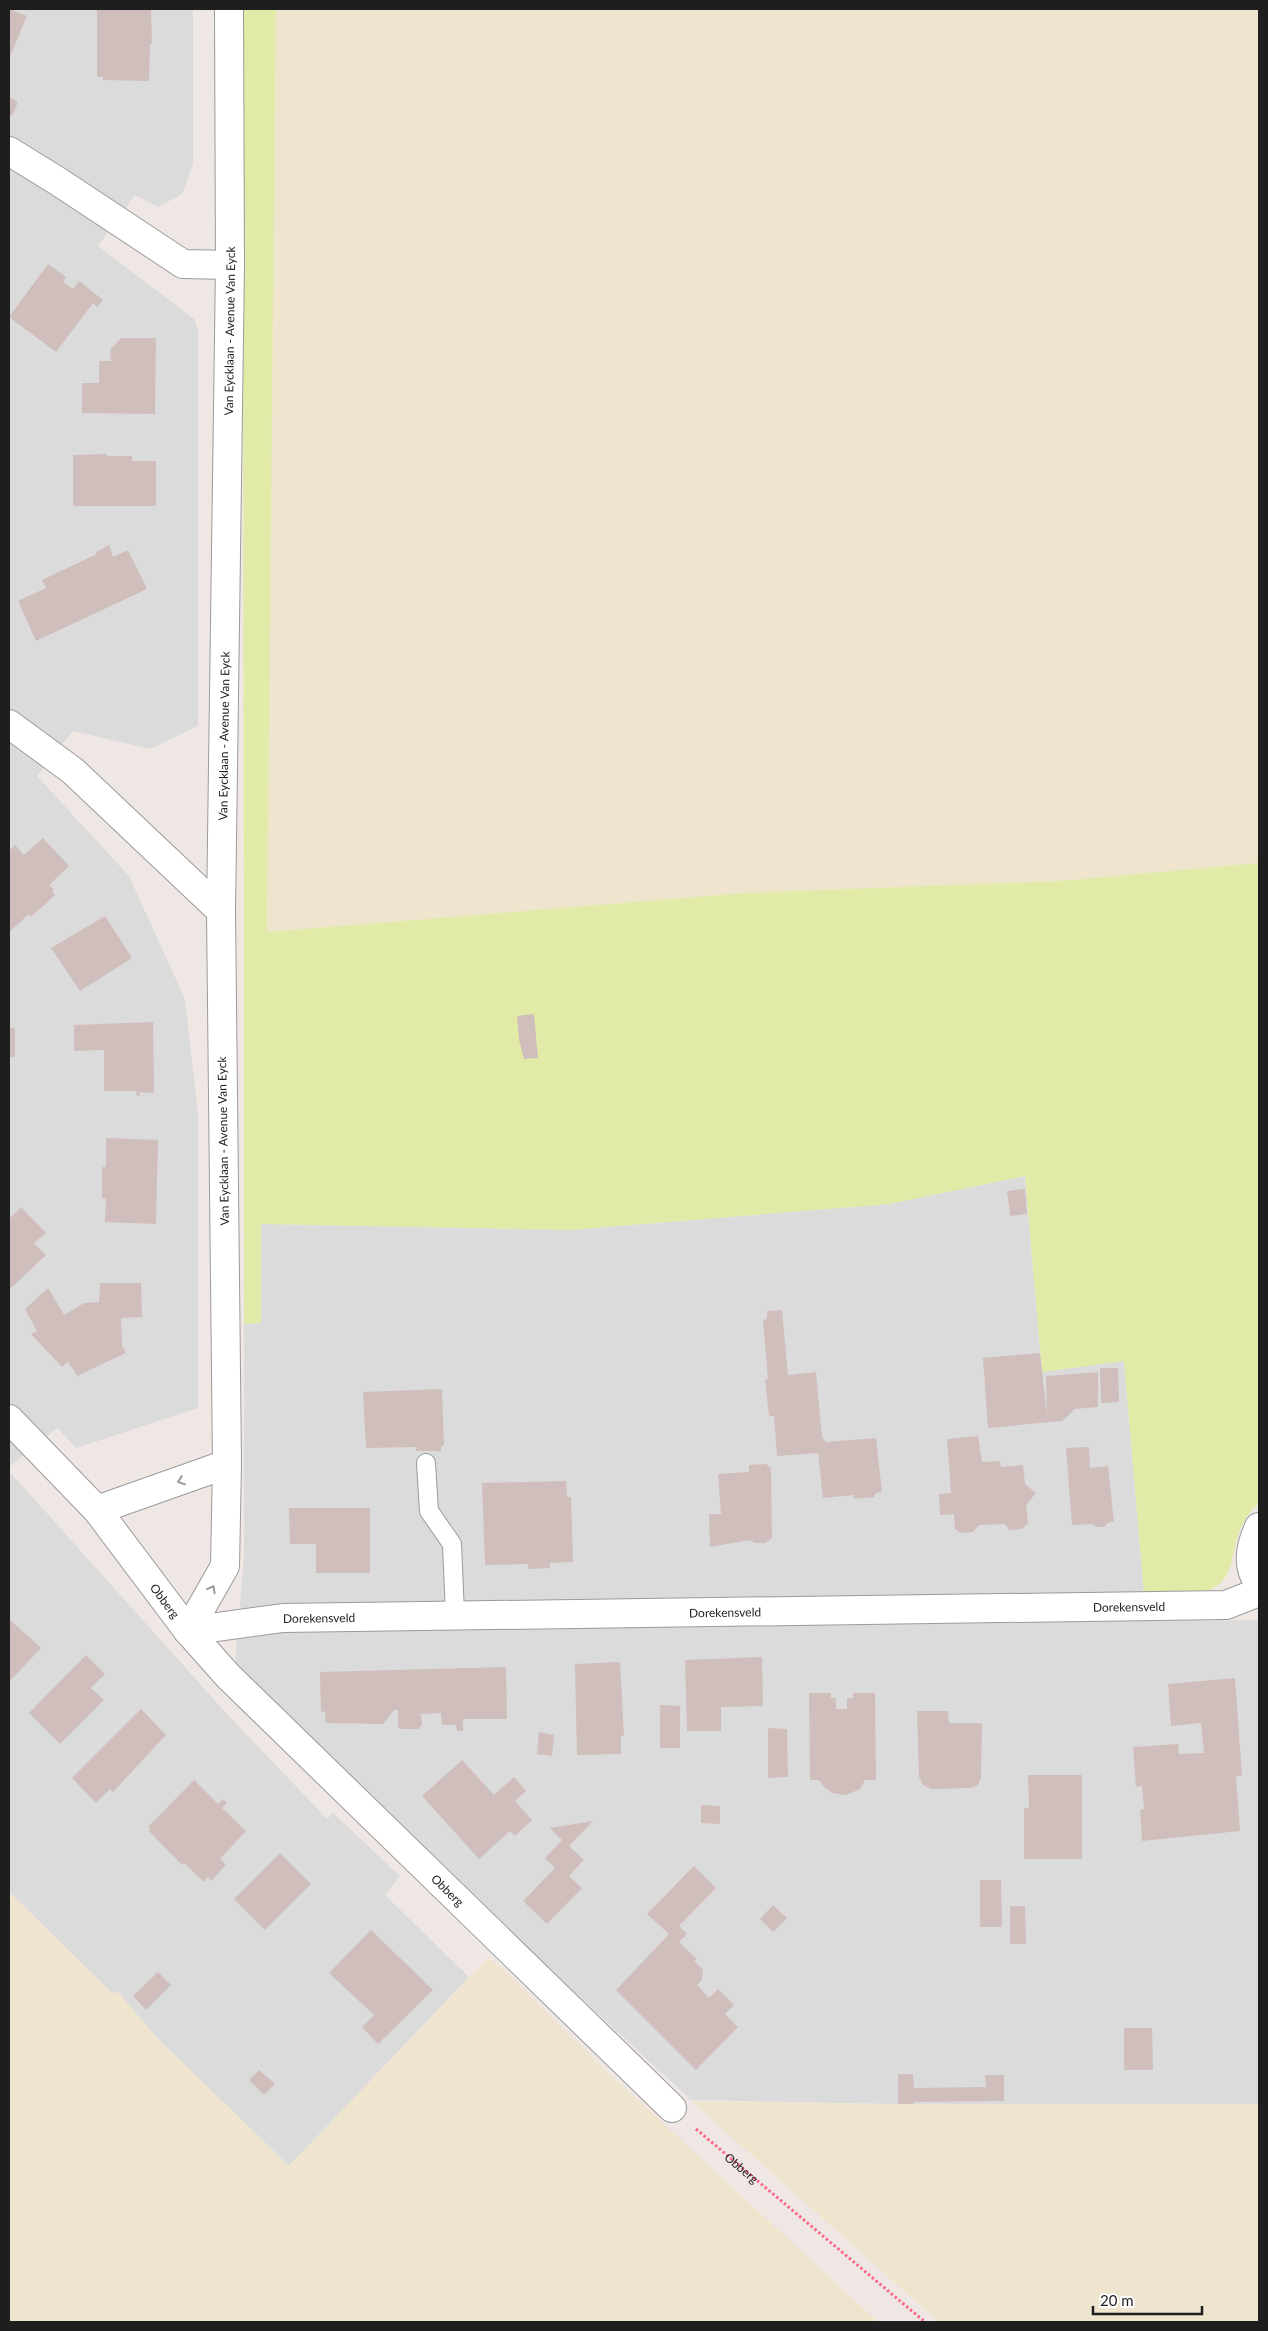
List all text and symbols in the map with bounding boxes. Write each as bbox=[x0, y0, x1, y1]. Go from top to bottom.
street label: Van Eycklaan - Avenue Van Eyck bbox=[220, 245, 238, 416]
street label: Van Eycklaan - Avenue Van Eyck bbox=[215, 650, 232, 821]
street label: Van Eycklaan - Avenue Van Eyck bbox=[214, 1055, 232, 1226]
one-way arrow bbox=[177, 1475, 186, 1485]
street label: Obberg bbox=[147, 1580, 183, 1621]
one-way arrow bbox=[206, 1585, 216, 1594]
street label: Dorekensveld bbox=[1093, 1598, 1165, 1614]
street label: Dorekensveld bbox=[689, 1604, 761, 1620]
street label: Dorekensveld bbox=[283, 1610, 355, 1625]
street label: Obberg bbox=[428, 1871, 467, 1909]
street label: Obberg bbox=[722, 2149, 762, 2186]
scale bar bbox=[1093, 2284, 1202, 2316]
text: 20 m bbox=[1100, 2291, 1134, 2309]

